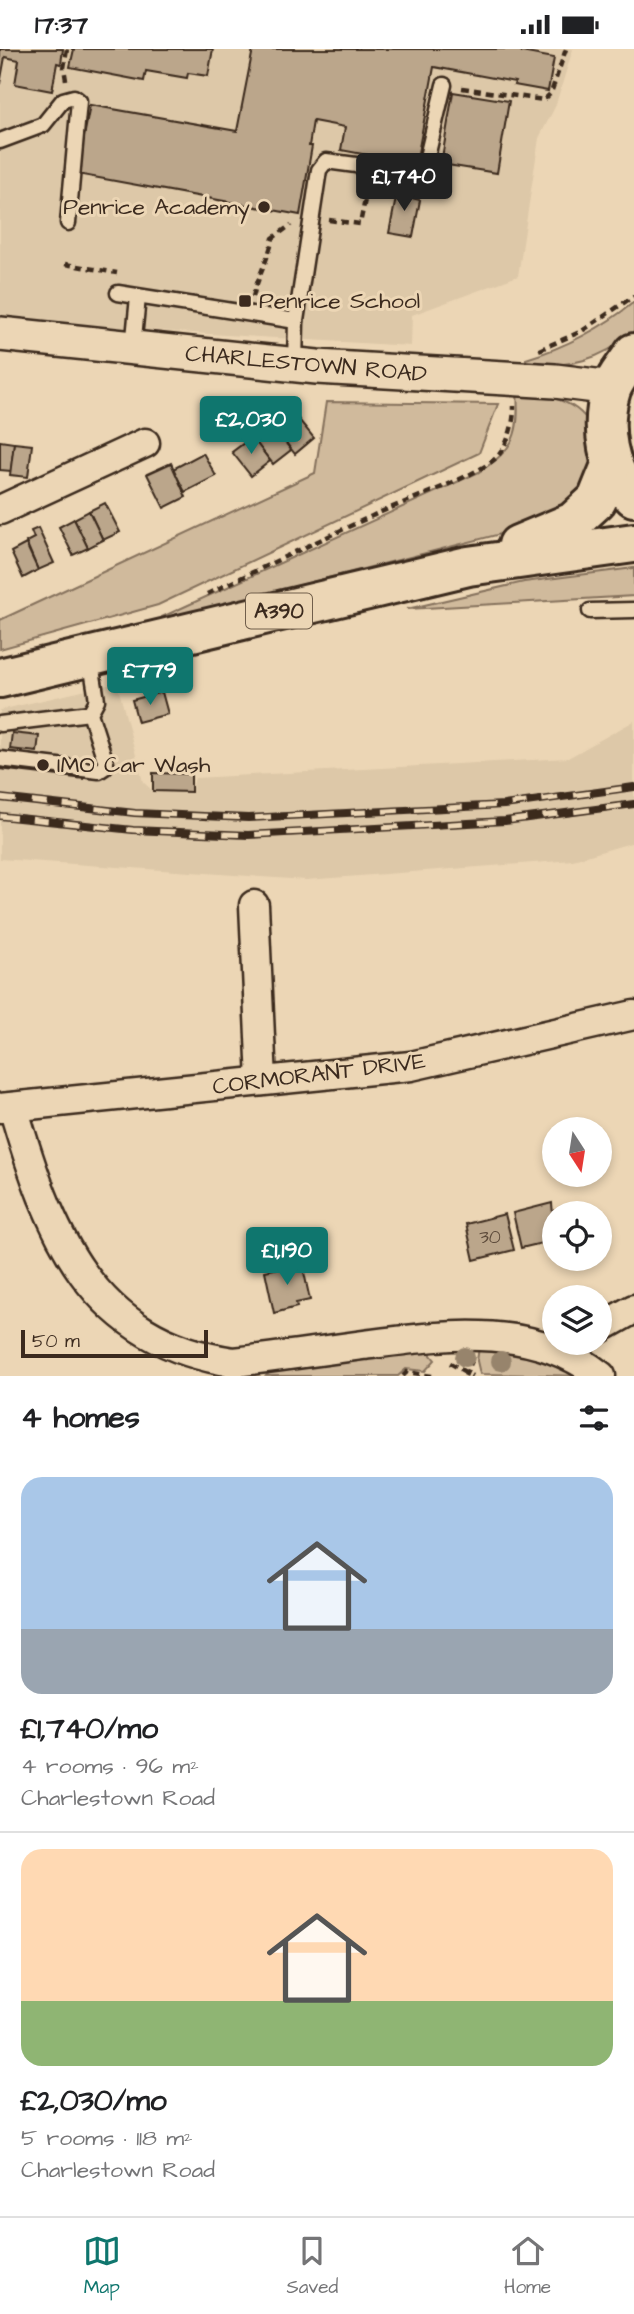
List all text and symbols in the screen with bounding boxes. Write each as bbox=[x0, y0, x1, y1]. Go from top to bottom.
text: 17:37 bbox=[35, 7, 88, 43]
pin: £1,740 bbox=[347, 153, 461, 213]
text: £1,740 bbox=[372, 160, 436, 192]
place label: Penrice Academy bbox=[63, 191, 250, 224]
marker: Penrice Academy bbox=[256, 199, 272, 215]
place label: Penrice School bbox=[259, 285, 420, 317]
marker: Penrice School bbox=[237, 293, 253, 309]
street label: CHARLESTOWN ROAD bbox=[184, 338, 428, 390]
pin: £2,030 bbox=[194, 397, 308, 456]
text: £2,030 bbox=[216, 403, 286, 435]
road number: A390 bbox=[246, 593, 312, 629]
pin: £779 bbox=[109, 647, 191, 707]
text: £779 bbox=[123, 654, 177, 686]
place label: IMO Car Wash bbox=[57, 749, 211, 781]
marker: IMO Car Wash bbox=[35, 757, 51, 773]
street label: CORMORANT DRIVE bbox=[211, 1045, 428, 1103]
north arrow bbox=[542, 1117, 612, 1187]
map controls bbox=[542, 1117, 612, 1355]
button: locate bbox=[542, 1201, 612, 1271]
house number: 30 bbox=[479, 1224, 501, 1251]
pin: £1,190 bbox=[230, 1227, 344, 1287]
text: £1,190 bbox=[262, 1234, 312, 1266]
button: layers bbox=[542, 1285, 612, 1355]
scale bar bbox=[21, 1327, 208, 1359]
text: 50 m bbox=[32, 1328, 80, 1355]
text: 4 homes bbox=[21, 1397, 140, 1439]
icon: filters bbox=[575, 1399, 613, 1437]
icon: home bbox=[254, 1523, 380, 1649]
text: £1,740/mo bbox=[21, 1708, 158, 1750]
text: 4 rooms · 96 m² bbox=[21, 1750, 199, 1782]
text: Charlestown Road bbox=[21, 1782, 215, 1814]
icon: home bbox=[254, 1895, 380, 2021]
text: £2,030/mo bbox=[21, 2080, 167, 2122]
text: 5 rooms · 118 m² bbox=[21, 2122, 193, 2154]
text: Charlestown Road bbox=[21, 2154, 215, 2186]
tab: Map bbox=[83, 2232, 121, 2301]
tab: Saved bbox=[286, 2232, 338, 2301]
tab: Home bbox=[504, 2232, 551, 2301]

